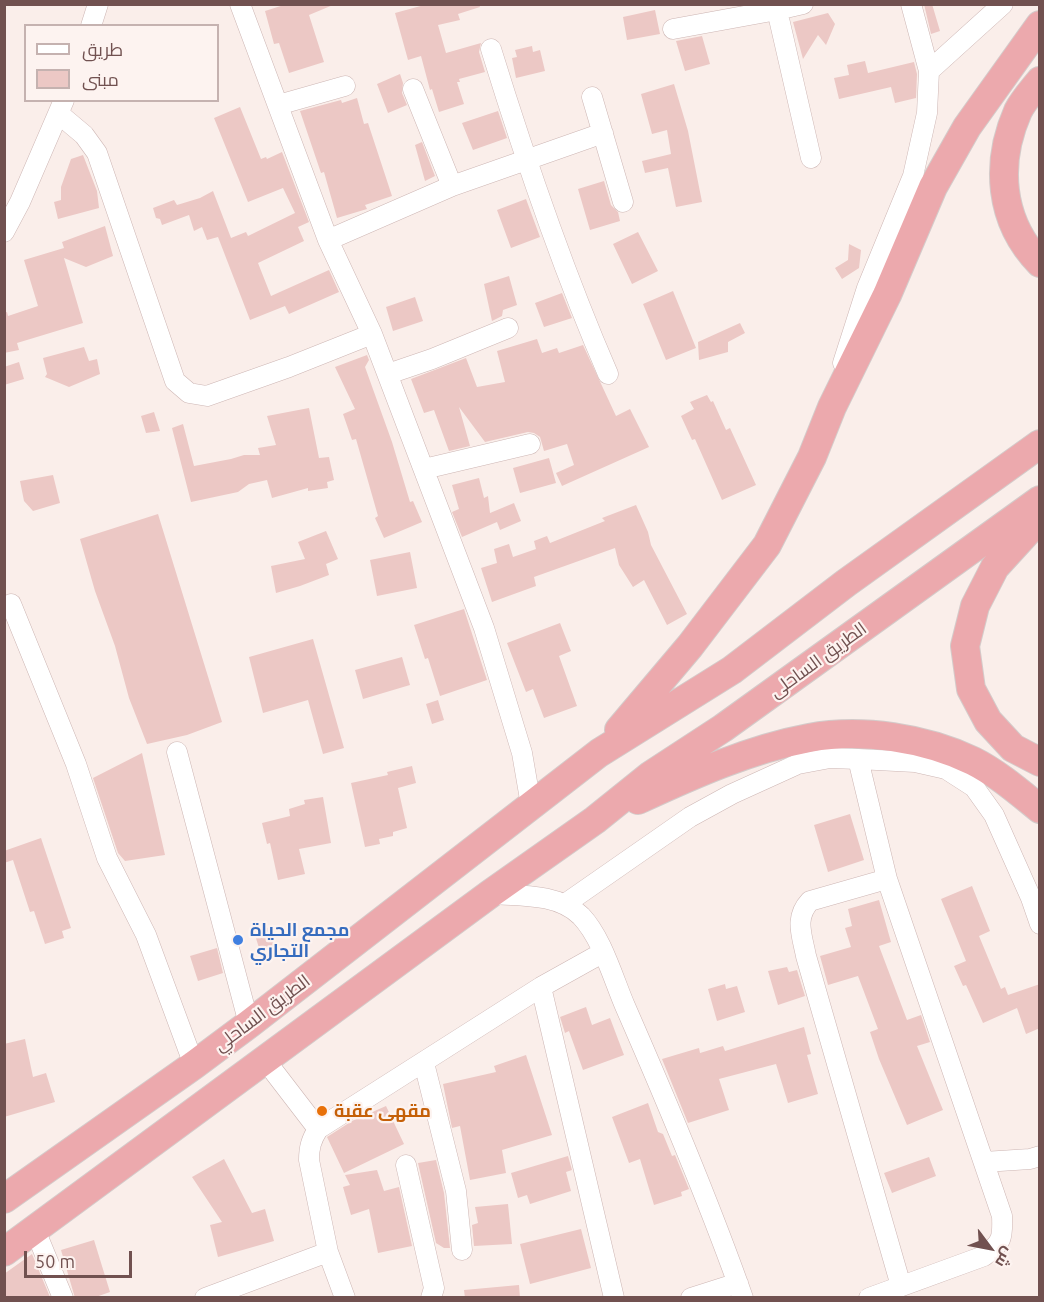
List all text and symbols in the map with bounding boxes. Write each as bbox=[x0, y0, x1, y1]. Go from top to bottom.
legend bbox=[24, 24, 219, 102]
text: طريق bbox=[82, 39, 123, 59]
text: مبنى bbox=[82, 69, 119, 89]
street label: الطريق الساحلى bbox=[765, 618, 871, 702]
place label: مجمع الحياة التجاري bbox=[250, 919, 349, 962]
marker: مجمع الحياة التجاري bbox=[231, 933, 245, 947]
street label: الطريق الساحلي bbox=[210, 970, 314, 1056]
place label: مقهى عقبة bbox=[334, 1100, 431, 1122]
marker: مقهى عقبة bbox=[315, 1104, 329, 1118]
north arrow bbox=[960, 1218, 1020, 1278]
scale bar bbox=[27, 1239, 135, 1277]
text: ش bbox=[992, 1244, 1018, 1271]
text: 50 m bbox=[35, 1251, 75, 1271]

